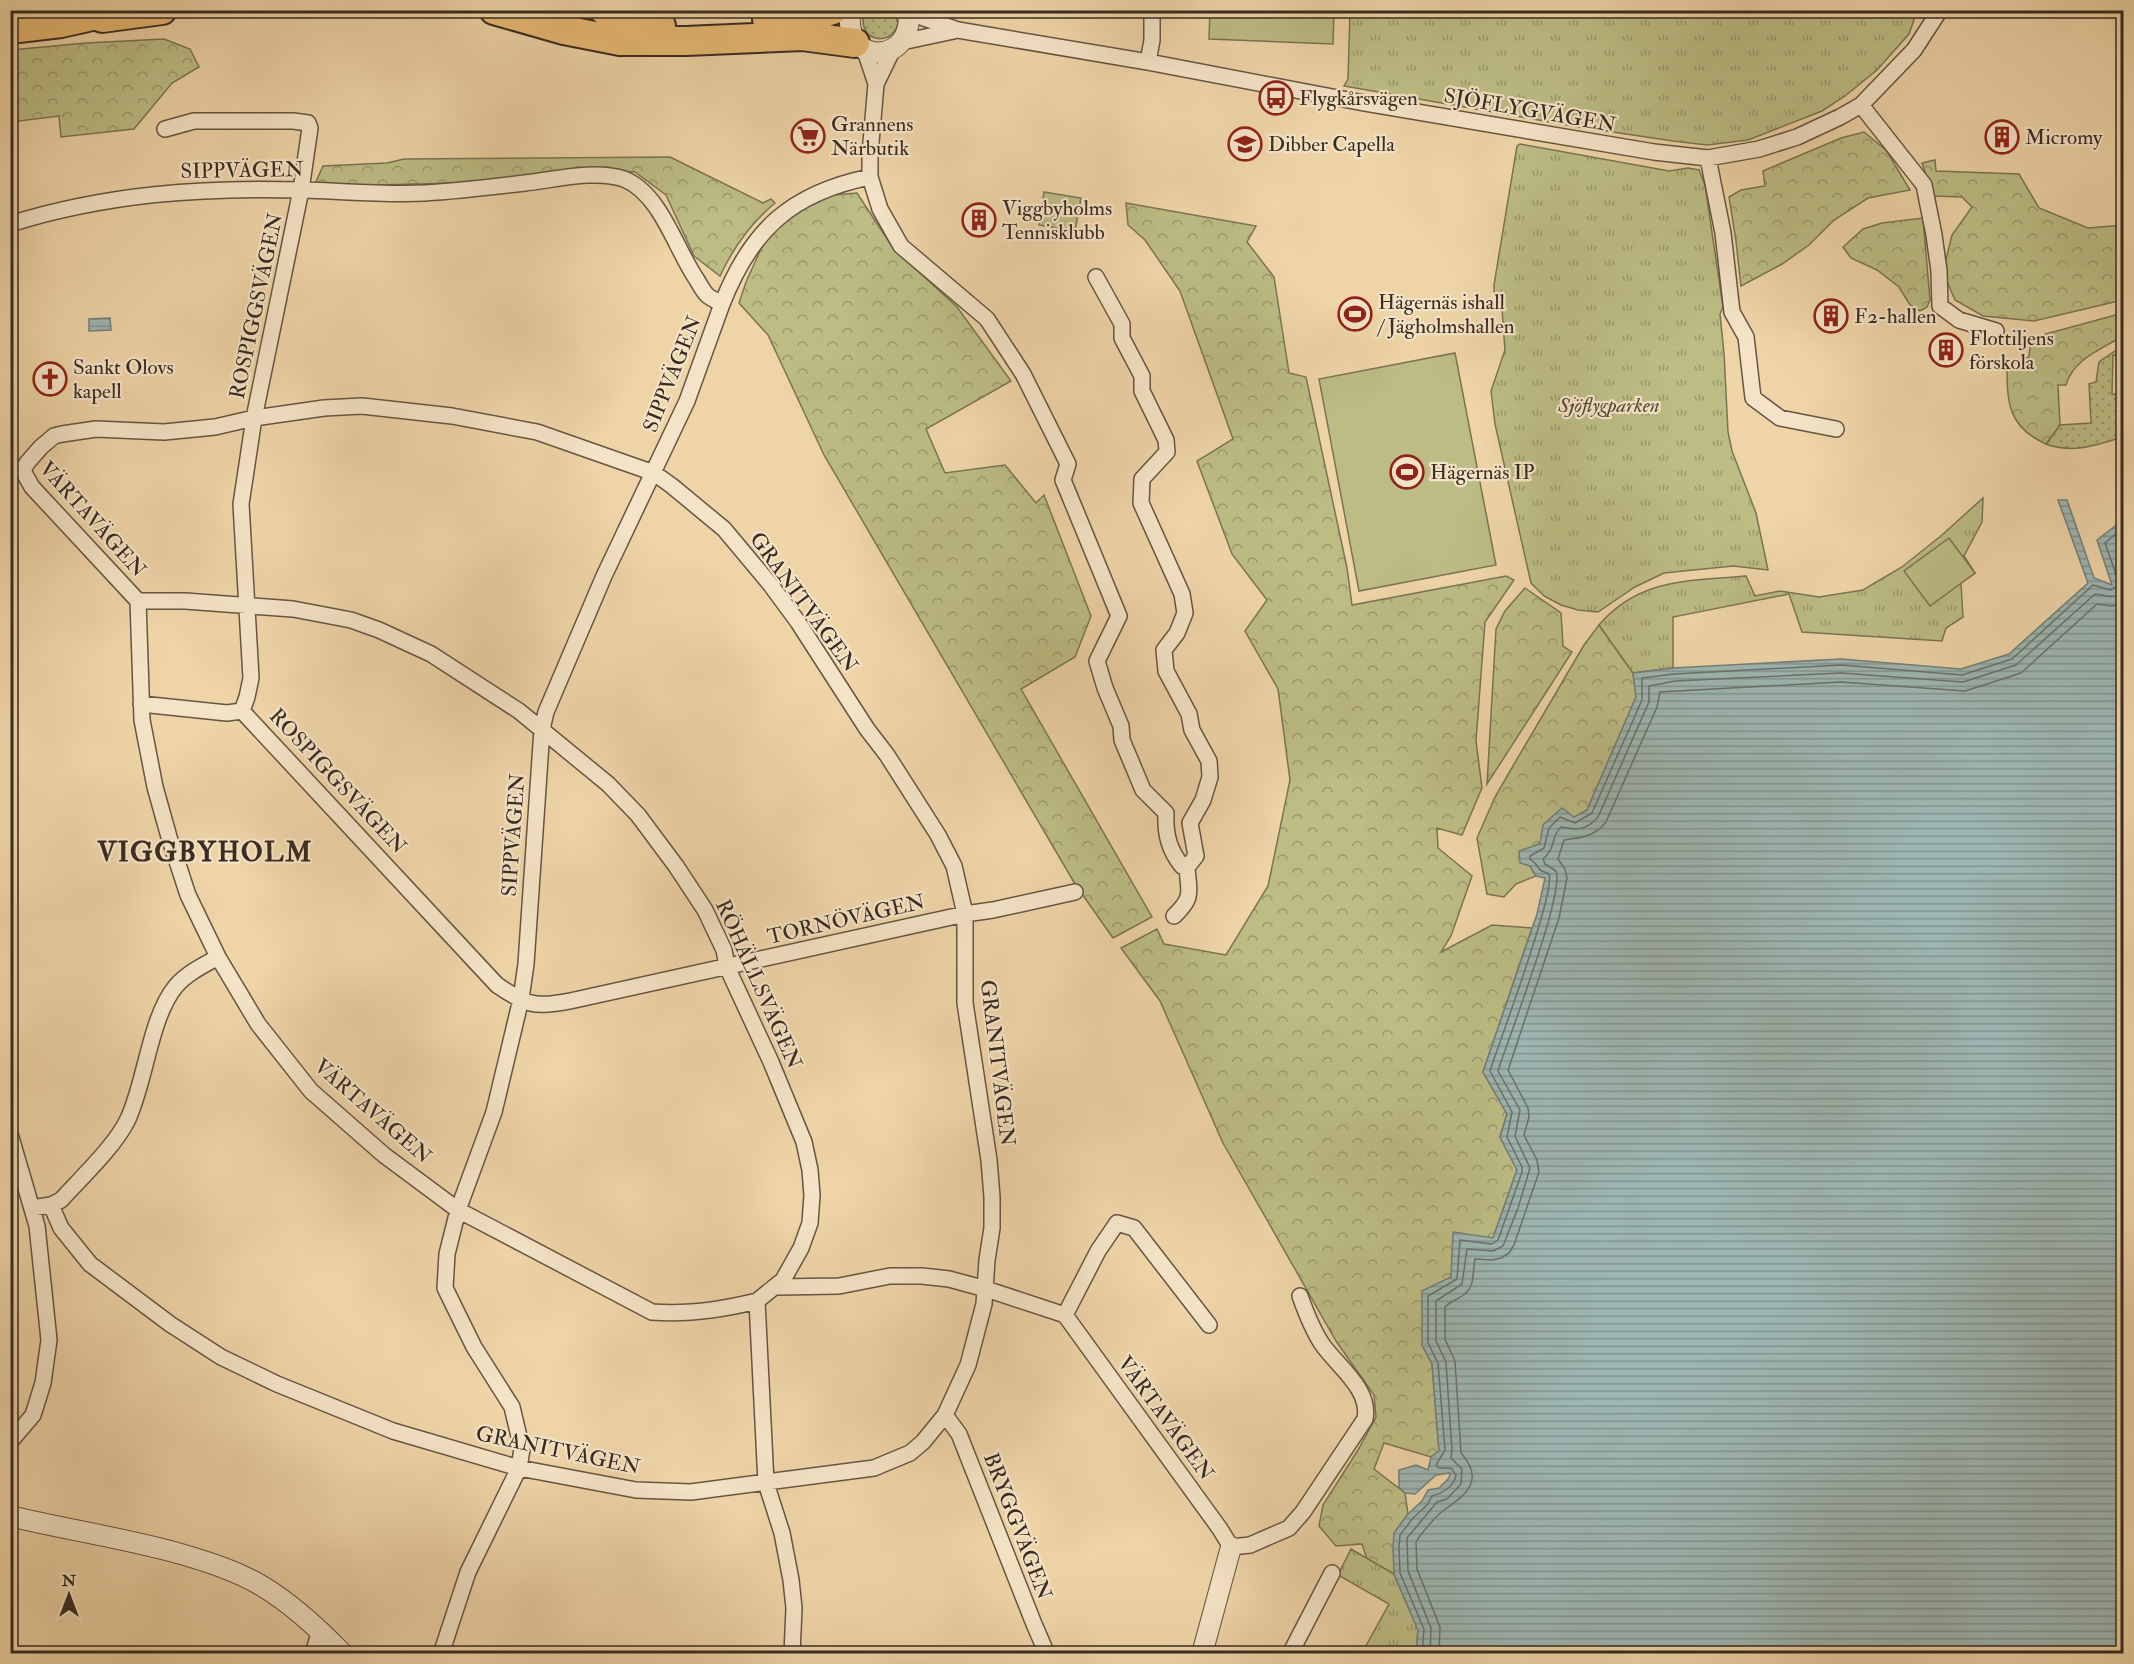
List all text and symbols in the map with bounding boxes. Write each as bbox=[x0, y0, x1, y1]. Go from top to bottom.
bus stop icon: Flygkårsvägen bbox=[1258, 80, 1294, 116]
street label: SJÖFLYGVÄGEN bbox=[1442, 82, 1618, 139]
place label: Flygkårsvägen bbox=[1299, 85, 1418, 112]
place label: Grannens Närbutik bbox=[831, 111, 914, 162]
supermarket icon: Grannens Närbutik bbox=[790, 118, 826, 154]
building icon: Micromy bbox=[1984, 119, 2020, 155]
place label: Micromy bbox=[2025, 124, 2103, 151]
school or university icon: Dibber Capella bbox=[1227, 126, 1263, 162]
place label: Dibber Capella bbox=[1268, 131, 1395, 158]
street label: SIPPVÄGEN bbox=[180, 156, 304, 185]
place label: Viggbyholms Tennisklubb bbox=[1002, 195, 1112, 246]
building icon: Viggbyholms Tennisklubb bbox=[961, 202, 997, 238]
street label: ROSPIGGSVÄGEN bbox=[224, 210, 289, 402]
place label: Hägernäs ishall / Jägholmshallen bbox=[1376, 289, 1515, 340]
sports icon: Hägernäs ishall / Jägholmshallen bbox=[1337, 296, 1373, 332]
building icon: F2-hallen bbox=[1813, 298, 1849, 334]
place label: F2-hallen bbox=[1854, 303, 1937, 330]
street label: SIPPVÄGEN bbox=[637, 312, 708, 436]
place label: Flottiljens förskola bbox=[1969, 325, 2054, 376]
building icon: Flottiljens förskola bbox=[1928, 332, 1964, 368]
place label: Sankt Olovs kapell bbox=[73, 354, 174, 405]
church icon: Sankt Olovs kapell bbox=[32, 361, 68, 397]
park label: Sjöflygparken bbox=[1557, 392, 1660, 419]
sports icon: Hägernäs IP bbox=[1389, 454, 1425, 490]
street label: VÄRTAVÄGEN bbox=[33, 456, 152, 583]
place label: Hägernäs IP bbox=[1430, 459, 1535, 486]
street label: GRANITVÄGEN bbox=[744, 527, 864, 678]
street label: ROSPIGGSVÄGEN bbox=[263, 703, 412, 860]
street label: SIPPVÄGEN bbox=[496, 772, 531, 897]
district label: VIGGBYHOLM bbox=[96, 836, 313, 869]
street label: TORNÖVÄGEN bbox=[765, 888, 928, 951]
street label: RÖHÄLLSVÄGEN bbox=[709, 895, 808, 1073]
street label: GRANITVÄGEN bbox=[974, 978, 1021, 1148]
street label: VÄRTAVÄGEN bbox=[308, 1053, 437, 1170]
street label: VÄRTAVÄGEN bbox=[1111, 1351, 1220, 1486]
street label: GRANITVÄGEN bbox=[473, 1420, 643, 1481]
street label: BRYGGVÄGEN bbox=[977, 1449, 1058, 1604]
north arrow bbox=[39, 1565, 99, 1625]
text: N bbox=[61, 1571, 77, 1591]

